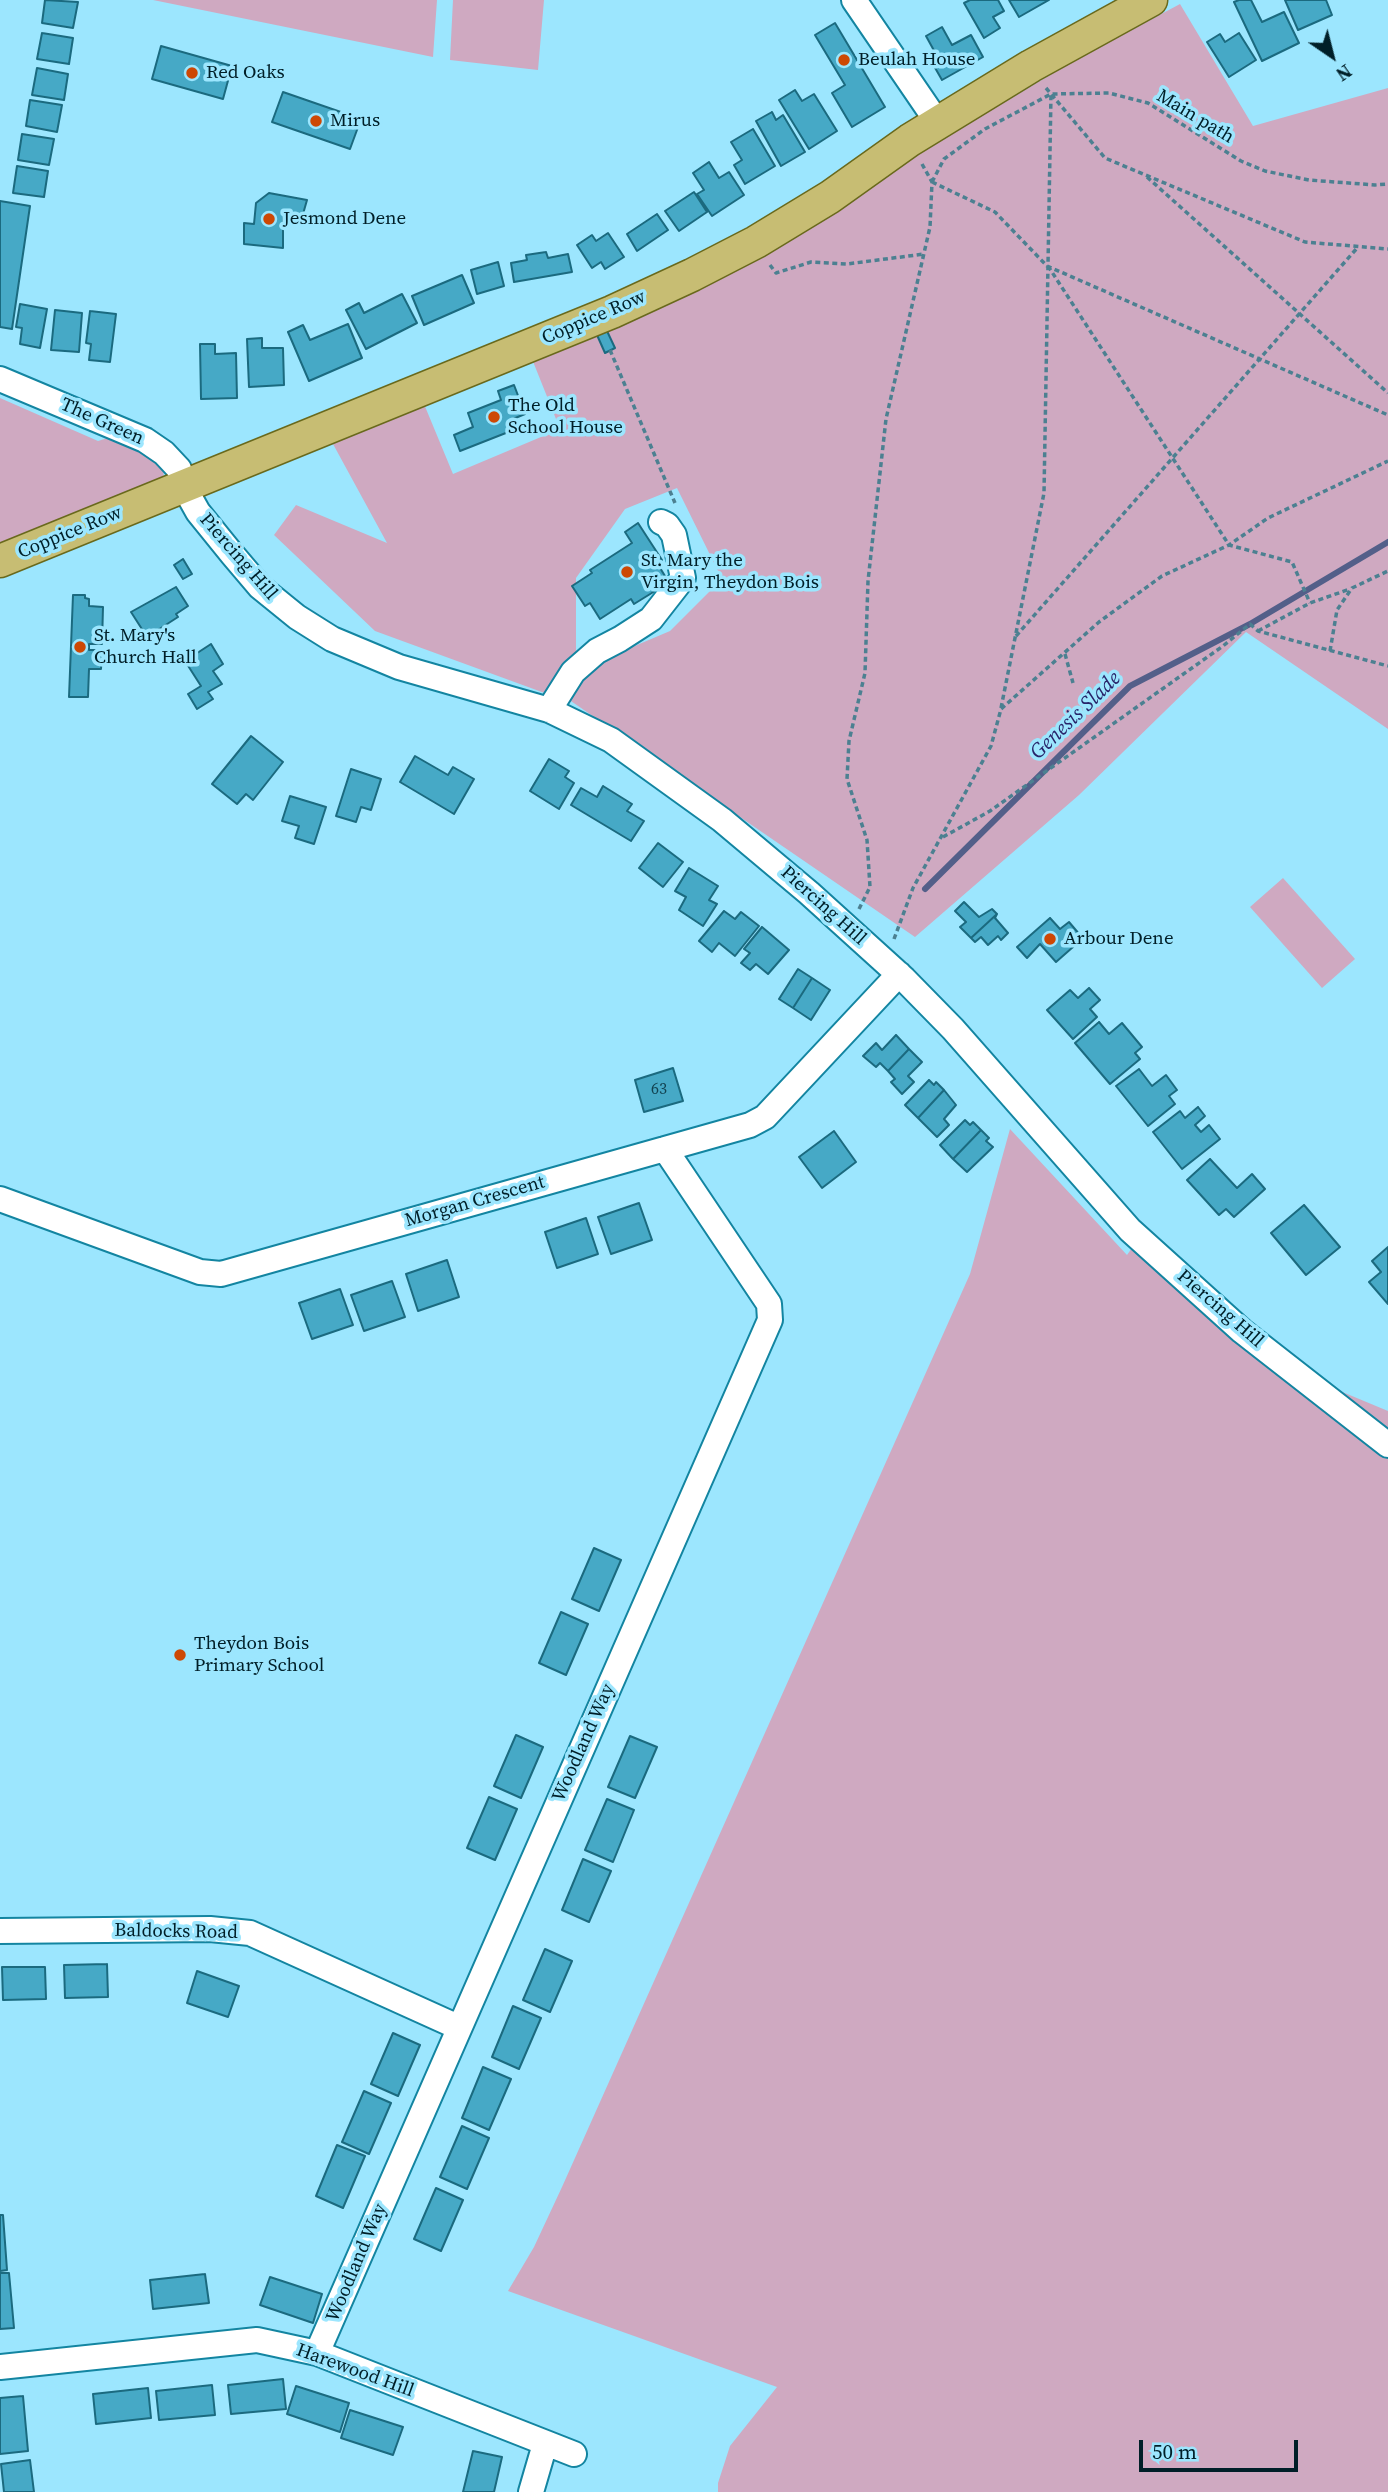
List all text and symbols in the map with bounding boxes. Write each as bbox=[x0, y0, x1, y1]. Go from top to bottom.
north arrow bbox=[1297, 21, 1367, 91]
place label: Beulah House bbox=[858, 49, 976, 71]
marker: Beulah House bbox=[836, 52, 852, 68]
text: N bbox=[1331, 59, 1357, 88]
place label: Red Oaks bbox=[206, 62, 285, 84]
marker: Red Oaks bbox=[184, 65, 200, 81]
street label: Main path bbox=[1152, 85, 1238, 149]
place label: Mirus bbox=[330, 110, 380, 132]
marker: Mirus bbox=[308, 113, 324, 129]
place label: Jesmond Dene bbox=[283, 208, 406, 230]
marker: Jesmond Dene bbox=[261, 211, 277, 227]
street label: Coppice Row bbox=[539, 286, 649, 350]
street label: The Green bbox=[57, 394, 147, 450]
place label: The Old School House bbox=[508, 395, 623, 439]
marker: The Old School House bbox=[486, 409, 502, 425]
street label: Coppice Row bbox=[15, 502, 125, 564]
street label: Piercing Hill bbox=[194, 509, 282, 605]
place label: St. Mary the Virgin, Theydon Bois bbox=[641, 550, 819, 594]
marker: St. Mary the Virgin, Theydon Bois bbox=[619, 564, 635, 580]
place label: St. Mary's Church Hall bbox=[94, 625, 197, 669]
marker: St. Mary's Church Hall bbox=[72, 639, 88, 655]
water label: Genesis Slade bbox=[1026, 667, 1126, 765]
street label: Piercing Hill bbox=[776, 862, 870, 950]
place label: Arbour Dene bbox=[1064, 928, 1174, 950]
marker: Arbour Dene bbox=[1042, 931, 1058, 947]
house number: 63 bbox=[651, 1080, 667, 1100]
street label: Morgan Crescent bbox=[402, 1171, 548, 1233]
street label: Piercing Hill bbox=[1172, 1265, 1268, 1353]
place label: Theydon Bois Primary School bbox=[194, 1633, 324, 1677]
marker: Theydon Bois Primary School bbox=[172, 1647, 188, 1663]
street label: Woodland Way bbox=[548, 1681, 620, 1805]
street label: Baldocks Road bbox=[114, 1920, 238, 1944]
street label: Woodland Way bbox=[322, 2200, 392, 2326]
street label: Harewood Hill bbox=[293, 2339, 417, 2403]
scale bar bbox=[1143, 2426, 1302, 2470]
text: 50 m bbox=[1152, 2437, 1197, 2466]

